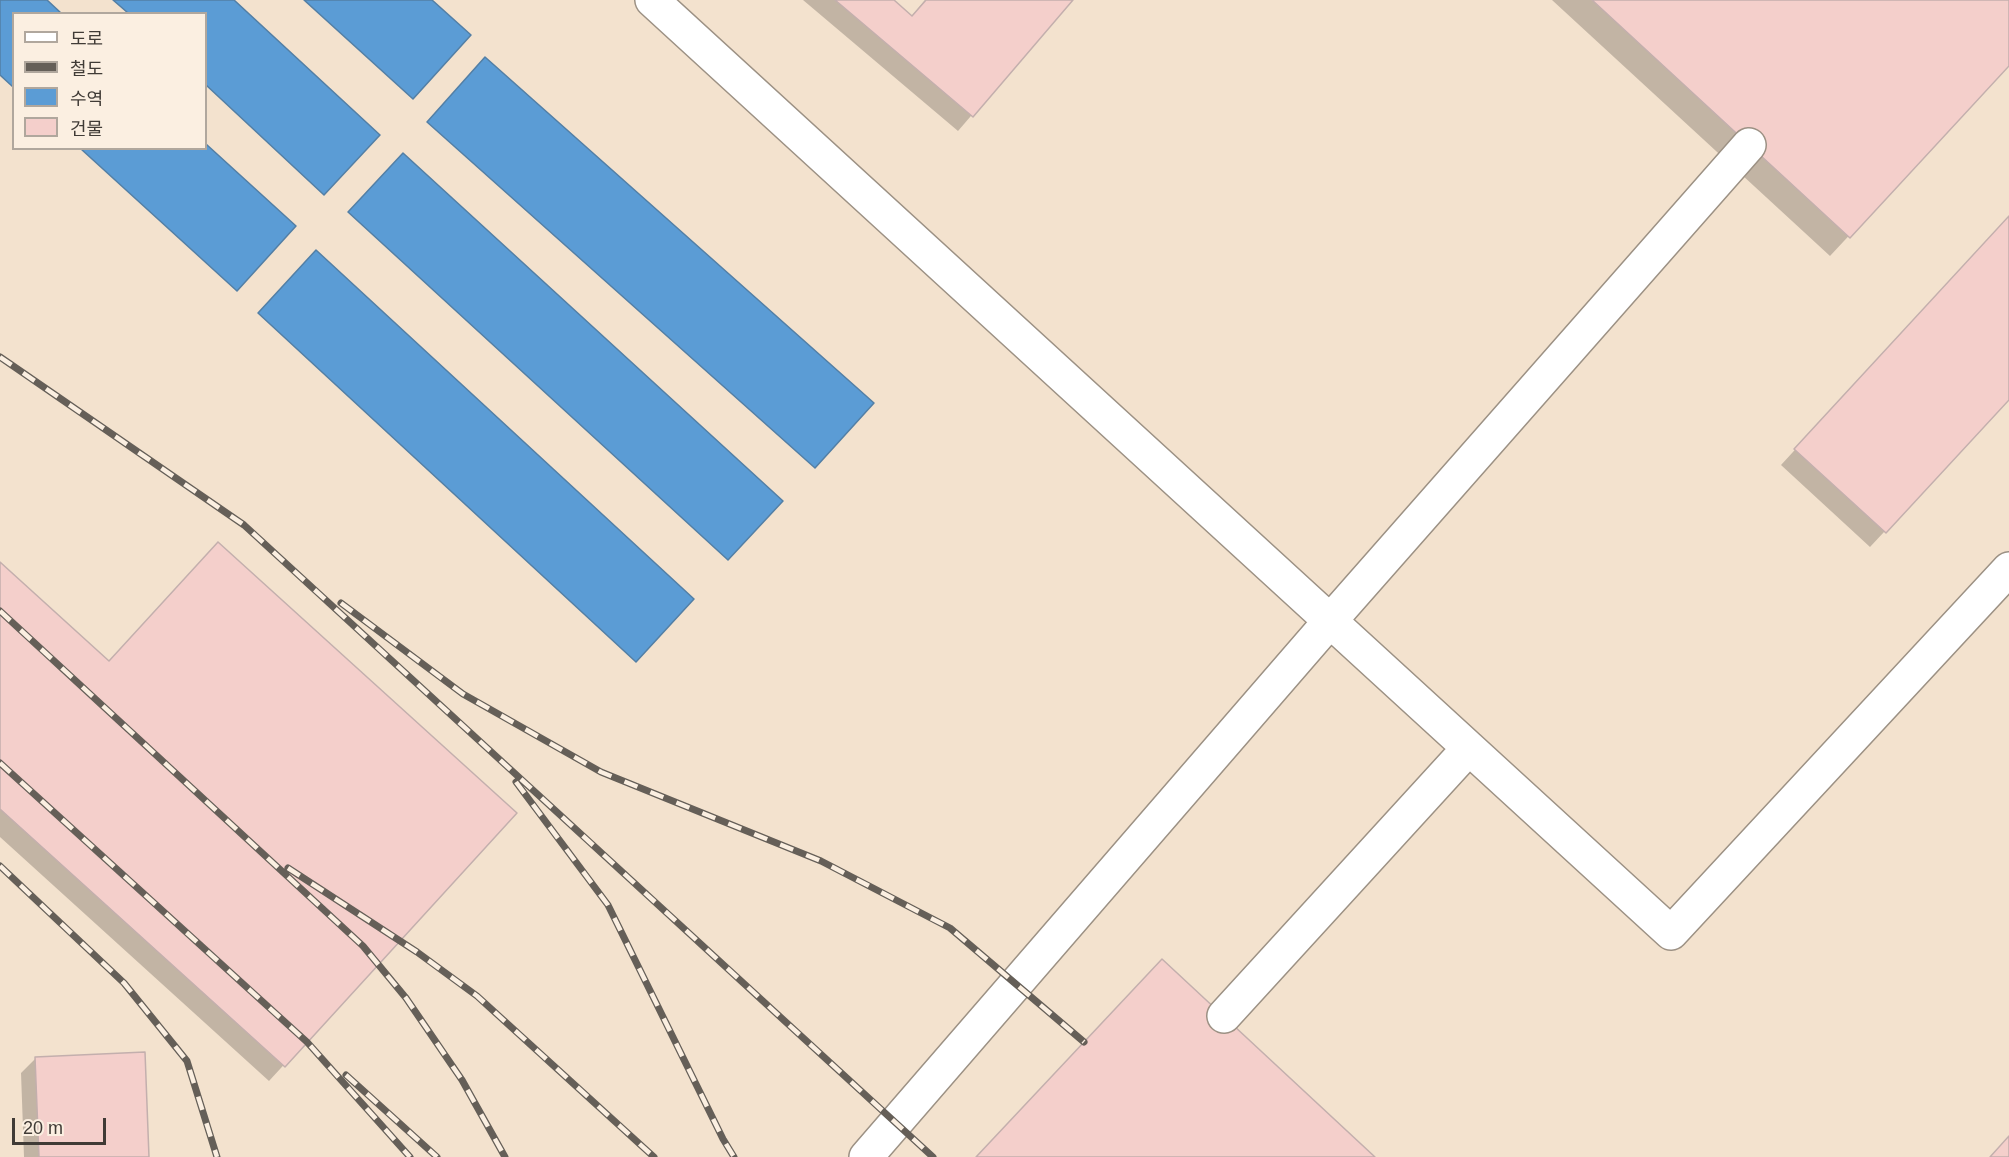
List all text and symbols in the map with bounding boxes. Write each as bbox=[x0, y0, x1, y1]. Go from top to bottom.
legend bbox=[12, 12, 207, 150]
text: 도로 bbox=[70, 29, 103, 49]
text: 철도 bbox=[70, 59, 103, 79]
text: 수역 bbox=[70, 89, 103, 109]
text: 건물 bbox=[70, 119, 103, 139]
scale bar bbox=[15, 1106, 110, 1144]
text: 20 m bbox=[23, 1118, 63, 1138]

